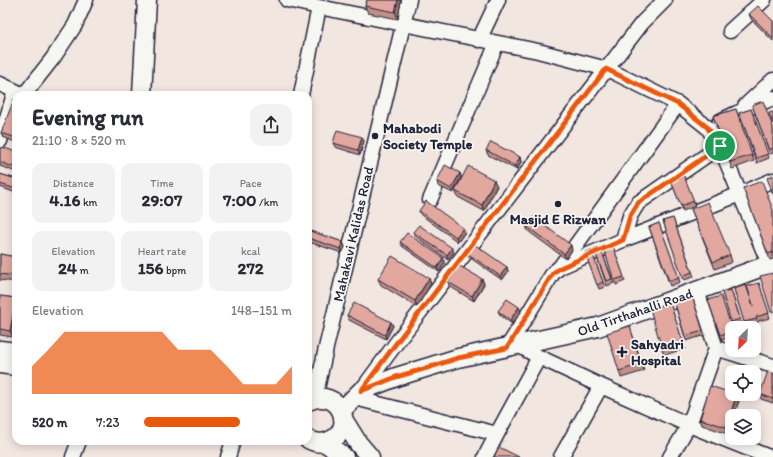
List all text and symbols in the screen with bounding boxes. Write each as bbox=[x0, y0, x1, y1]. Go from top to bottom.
text: Evening run bbox=[32, 104, 144, 131]
button: share bbox=[250, 104, 292, 146]
place label: Mahabodi Society Temple bbox=[383, 120, 473, 153]
pin bbox=[703, 129, 737, 163]
marker: Mahabodi Society Temple bbox=[370, 131, 380, 141]
text: 21:10 · 8 × 520 m bbox=[32, 133, 126, 148]
icon: arrive bbox=[709, 135, 731, 157]
street label: Mahakavi Kalidas Road bbox=[330, 164, 377, 303]
text: Distance bbox=[53, 177, 94, 190]
text: Time bbox=[150, 177, 174, 190]
text: Pace bbox=[240, 177, 262, 190]
text: 4.16 bbox=[49, 190, 80, 210]
text: 29:07 bbox=[142, 190, 182, 210]
text: 7:00 bbox=[223, 190, 257, 210]
text: km bbox=[80, 196, 97, 209]
text: /km bbox=[257, 196, 278, 209]
marker: Masjid E Rizwan bbox=[553, 199, 563, 209]
place label: Masjid E Rizwan bbox=[510, 211, 606, 228]
text: Elevation bbox=[51, 245, 95, 258]
text: Heart rate bbox=[138, 245, 186, 258]
text: kcal bbox=[241, 245, 260, 258]
text: 24 bbox=[58, 258, 77, 278]
text: 156 bbox=[138, 258, 163, 278]
text: 272 bbox=[237, 258, 264, 278]
text: m bbox=[77, 264, 89, 277]
text: bpm bbox=[163, 264, 186, 277]
street label: Old Tirthahalli Road bbox=[575, 285, 695, 340]
text: Elevation bbox=[32, 303, 84, 318]
text: 148–151 m bbox=[231, 303, 292, 318]
north arrow bbox=[725, 321, 761, 357]
map controls bbox=[725, 321, 761, 445]
place label: Sahyadri Hospital bbox=[631, 336, 684, 369]
marker: Sahyadri Hospital bbox=[616, 346, 628, 358]
button: locate bbox=[725, 365, 761, 401]
button: layers bbox=[725, 409, 761, 445]
text: 520 m bbox=[32, 415, 68, 430]
text: 7:23 bbox=[96, 415, 120, 430]

